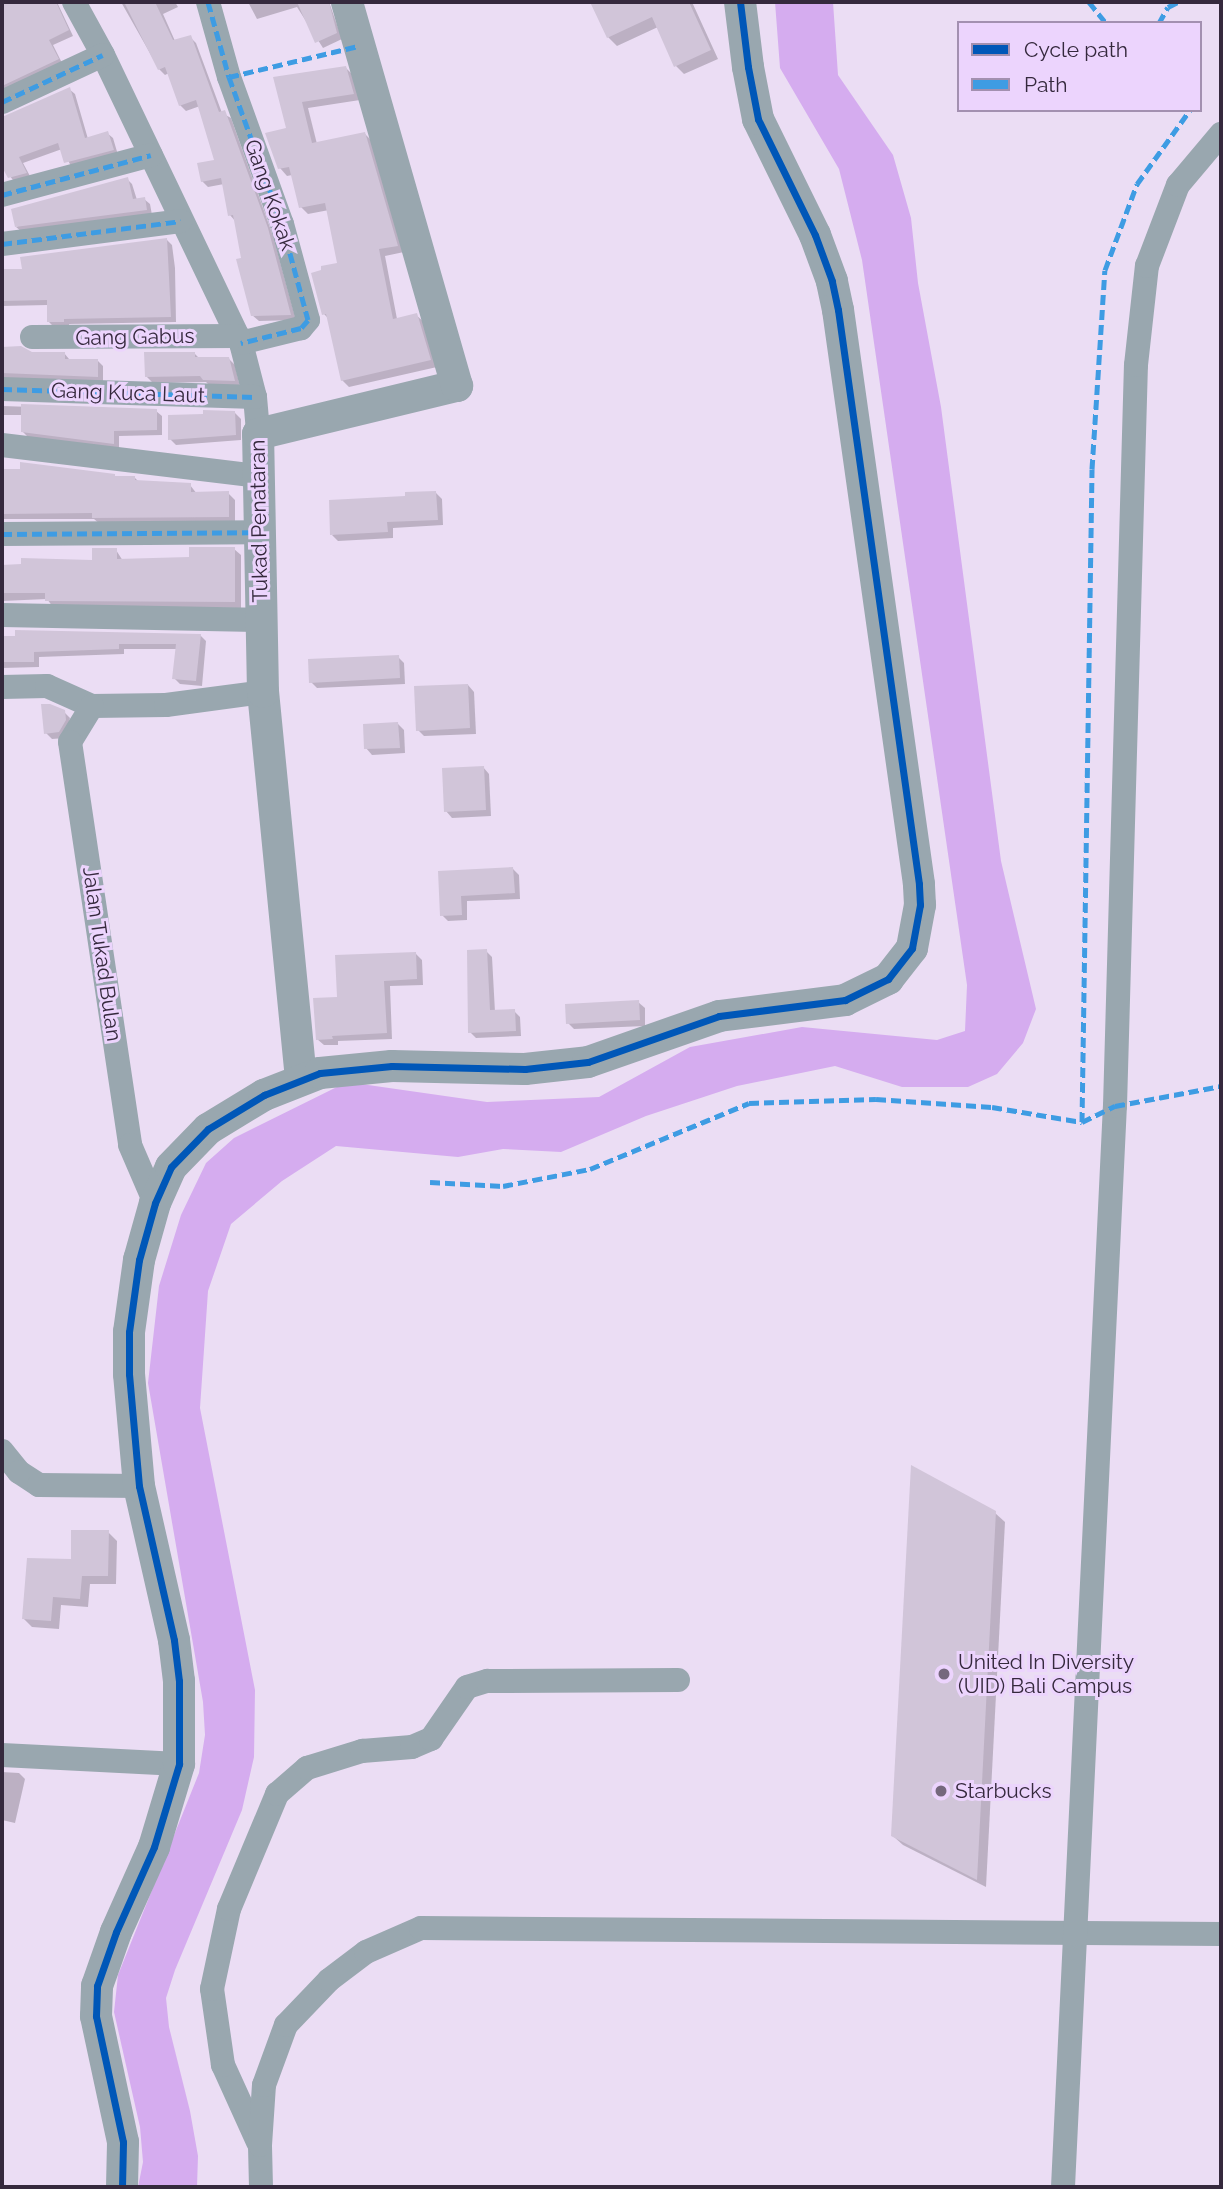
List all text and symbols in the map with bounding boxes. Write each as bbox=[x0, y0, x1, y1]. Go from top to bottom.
legend bbox=[957, 21, 1202, 112]
text: Cycle path bbox=[1024, 37, 1128, 62]
text: Path bbox=[1024, 72, 1068, 97]
street label: Gang Kokak bbox=[239, 136, 301, 254]
street label: Gang Gabus bbox=[75, 323, 195, 351]
street label: Gang Kuca Laut bbox=[51, 378, 205, 408]
street label: Tukad Penataran bbox=[245, 439, 273, 603]
street label: Jalan Tukad Bulan bbox=[77, 865, 127, 1043]
place label: United In Diversity (UID) Bali Campus bbox=[958, 1649, 1134, 1699]
marker: United In Diversity (UID) Bali Campus bbox=[936, 1666, 952, 1682]
place label: Starbucks bbox=[955, 1778, 1052, 1804]
marker: Starbucks bbox=[933, 1783, 949, 1799]

